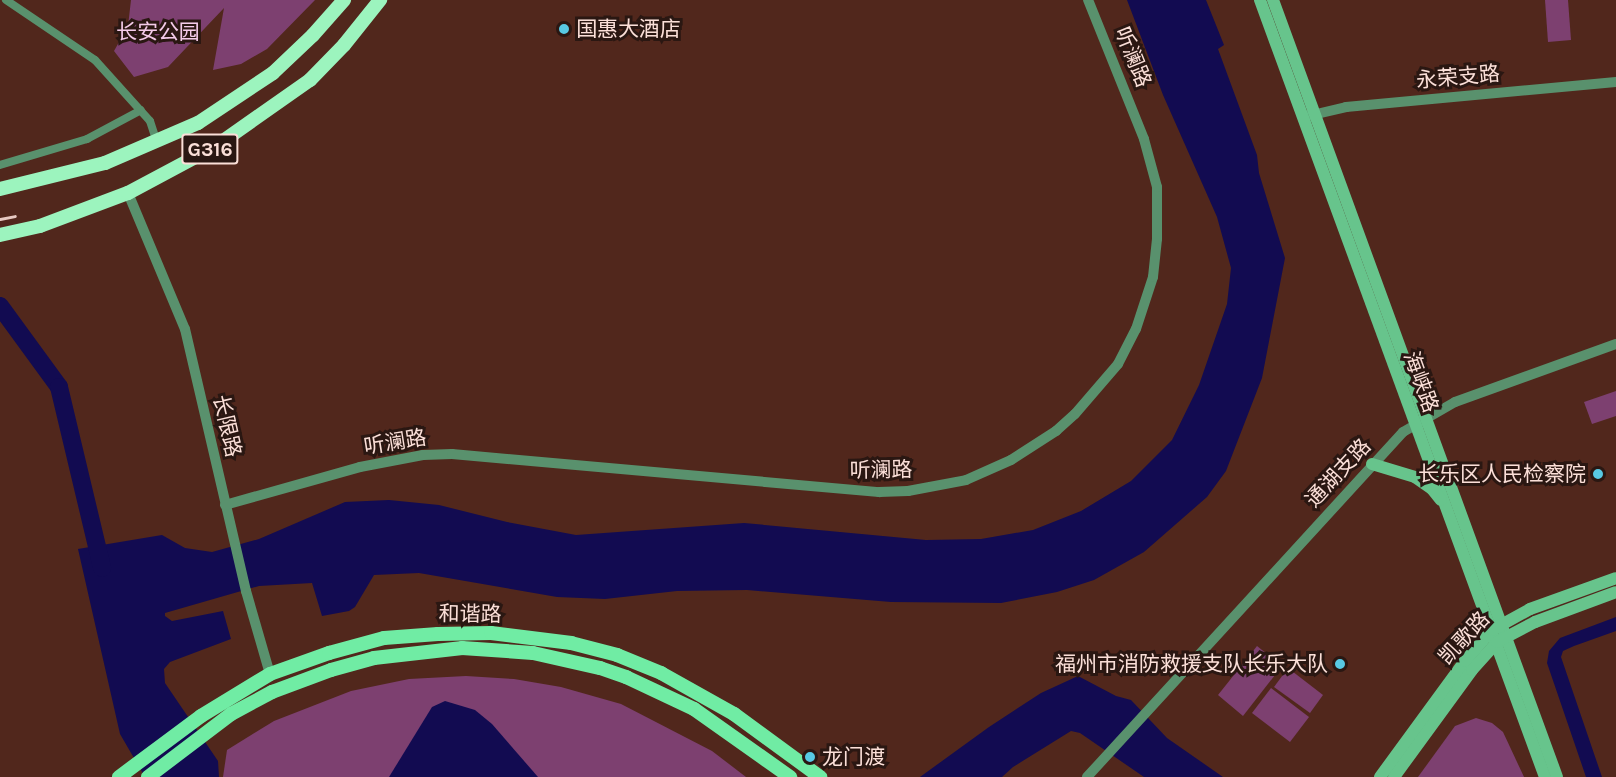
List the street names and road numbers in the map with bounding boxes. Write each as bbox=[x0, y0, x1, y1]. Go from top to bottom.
street label: 听澜路 bbox=[1110, 23, 1156, 91]
street label: 永荣支路 bbox=[1415, 61, 1501, 93]
road number: G316 bbox=[180, 132, 240, 166]
street label: 海峡路 bbox=[1398, 348, 1444, 416]
street label: 长限路 bbox=[208, 392, 246, 460]
street label: 听澜路 bbox=[362, 425, 428, 459]
street label: 通湖支路 bbox=[1300, 434, 1376, 512]
street label: 听澜路 bbox=[849, 457, 913, 483]
street label: 和谐路 bbox=[438, 601, 502, 627]
street label: 凯歌路 bbox=[1433, 606, 1495, 670]

